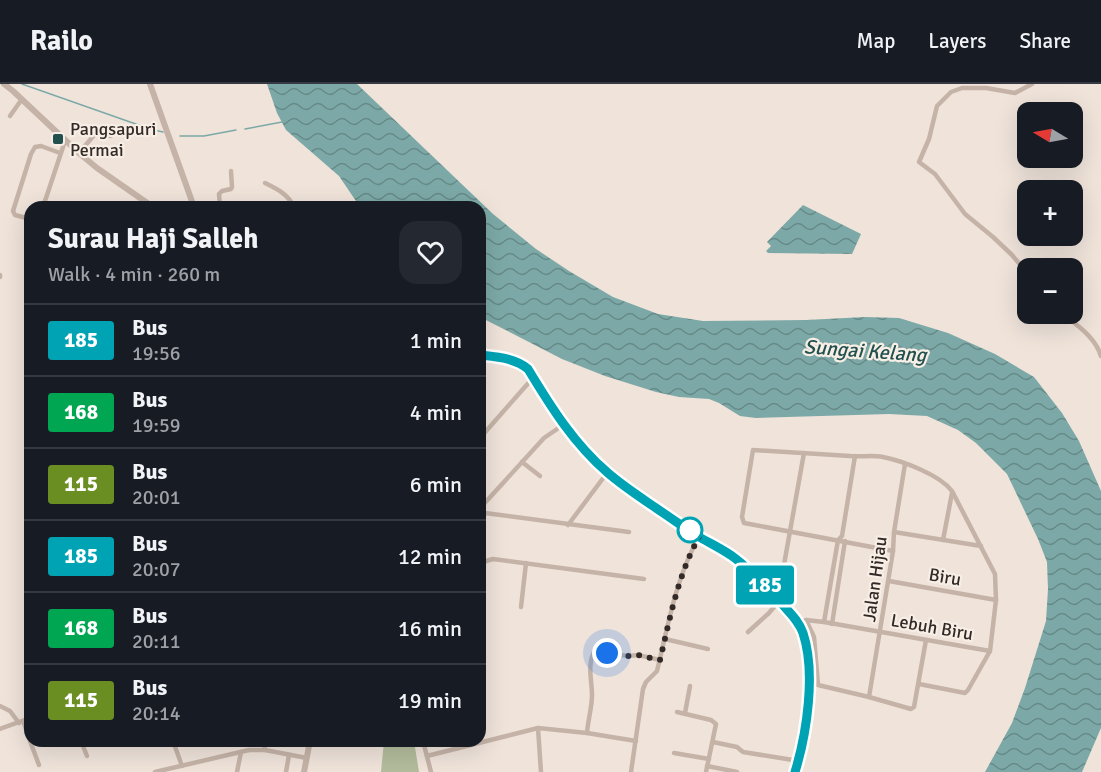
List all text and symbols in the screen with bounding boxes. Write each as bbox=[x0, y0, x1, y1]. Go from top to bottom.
text: Railo bbox=[30, 24, 93, 58]
text: Map bbox=[857, 28, 895, 54]
text: Layers bbox=[928, 28, 986, 54]
text: Share bbox=[1019, 28, 1071, 54]
north arrow bbox=[1017, 102, 1083, 168]
map controls bbox=[1017, 102, 1083, 324]
place label: Pangsapuri Permai bbox=[70, 118, 156, 161]
marker: Pangsapuri Permai bbox=[51, 132, 65, 146]
button: + bbox=[1017, 180, 1083, 246]
button: heart bbox=[399, 221, 462, 284]
text: Surau Haji Salleh bbox=[48, 222, 258, 256]
button: − bbox=[1017, 258, 1083, 324]
text: Walk · 4 min · 260 m bbox=[48, 262, 220, 287]
text: Bus bbox=[132, 314, 167, 341]
text: 185 bbox=[64, 327, 98, 353]
text: 1 min bbox=[410, 327, 462, 354]
water label: Sungai Kelang bbox=[803, 334, 928, 368]
text: 19:56 bbox=[132, 341, 181, 366]
text: Bus bbox=[132, 386, 167, 413]
text: 168 bbox=[64, 399, 98, 425]
text: 4 min bbox=[410, 399, 462, 426]
text: 19:59 bbox=[132, 413, 181, 438]
text: Bus bbox=[132, 458, 167, 485]
text: 115 bbox=[64, 471, 98, 497]
text: 6 min bbox=[410, 471, 462, 498]
text: 20:01 bbox=[132, 485, 181, 510]
unlabelled marker bbox=[677, 517, 703, 543]
text: Bus bbox=[132, 530, 167, 557]
street label: Jalan Hijau bbox=[858, 535, 892, 623]
text: 185 bbox=[64, 543, 98, 569]
text: 12 min bbox=[398, 543, 462, 570]
text: 20:07 bbox=[132, 557, 181, 582]
street label: Biru bbox=[927, 563, 963, 591]
line badge: 185 bbox=[730, 566, 800, 604]
text: 185 bbox=[748, 572, 782, 598]
text: Bus bbox=[132, 602, 167, 629]
street label: Lebuh Biru bbox=[889, 609, 975, 645]
text: 168 bbox=[64, 615, 98, 641]
text: 16 min bbox=[398, 615, 462, 642]
text: 20:11 bbox=[132, 629, 181, 654]
your location bbox=[592, 638, 622, 668]
text: Bus bbox=[132, 674, 167, 701]
text: 115 bbox=[64, 687, 98, 713]
text: 19 min bbox=[398, 687, 462, 714]
text: 20:14 bbox=[132, 701, 181, 726]

